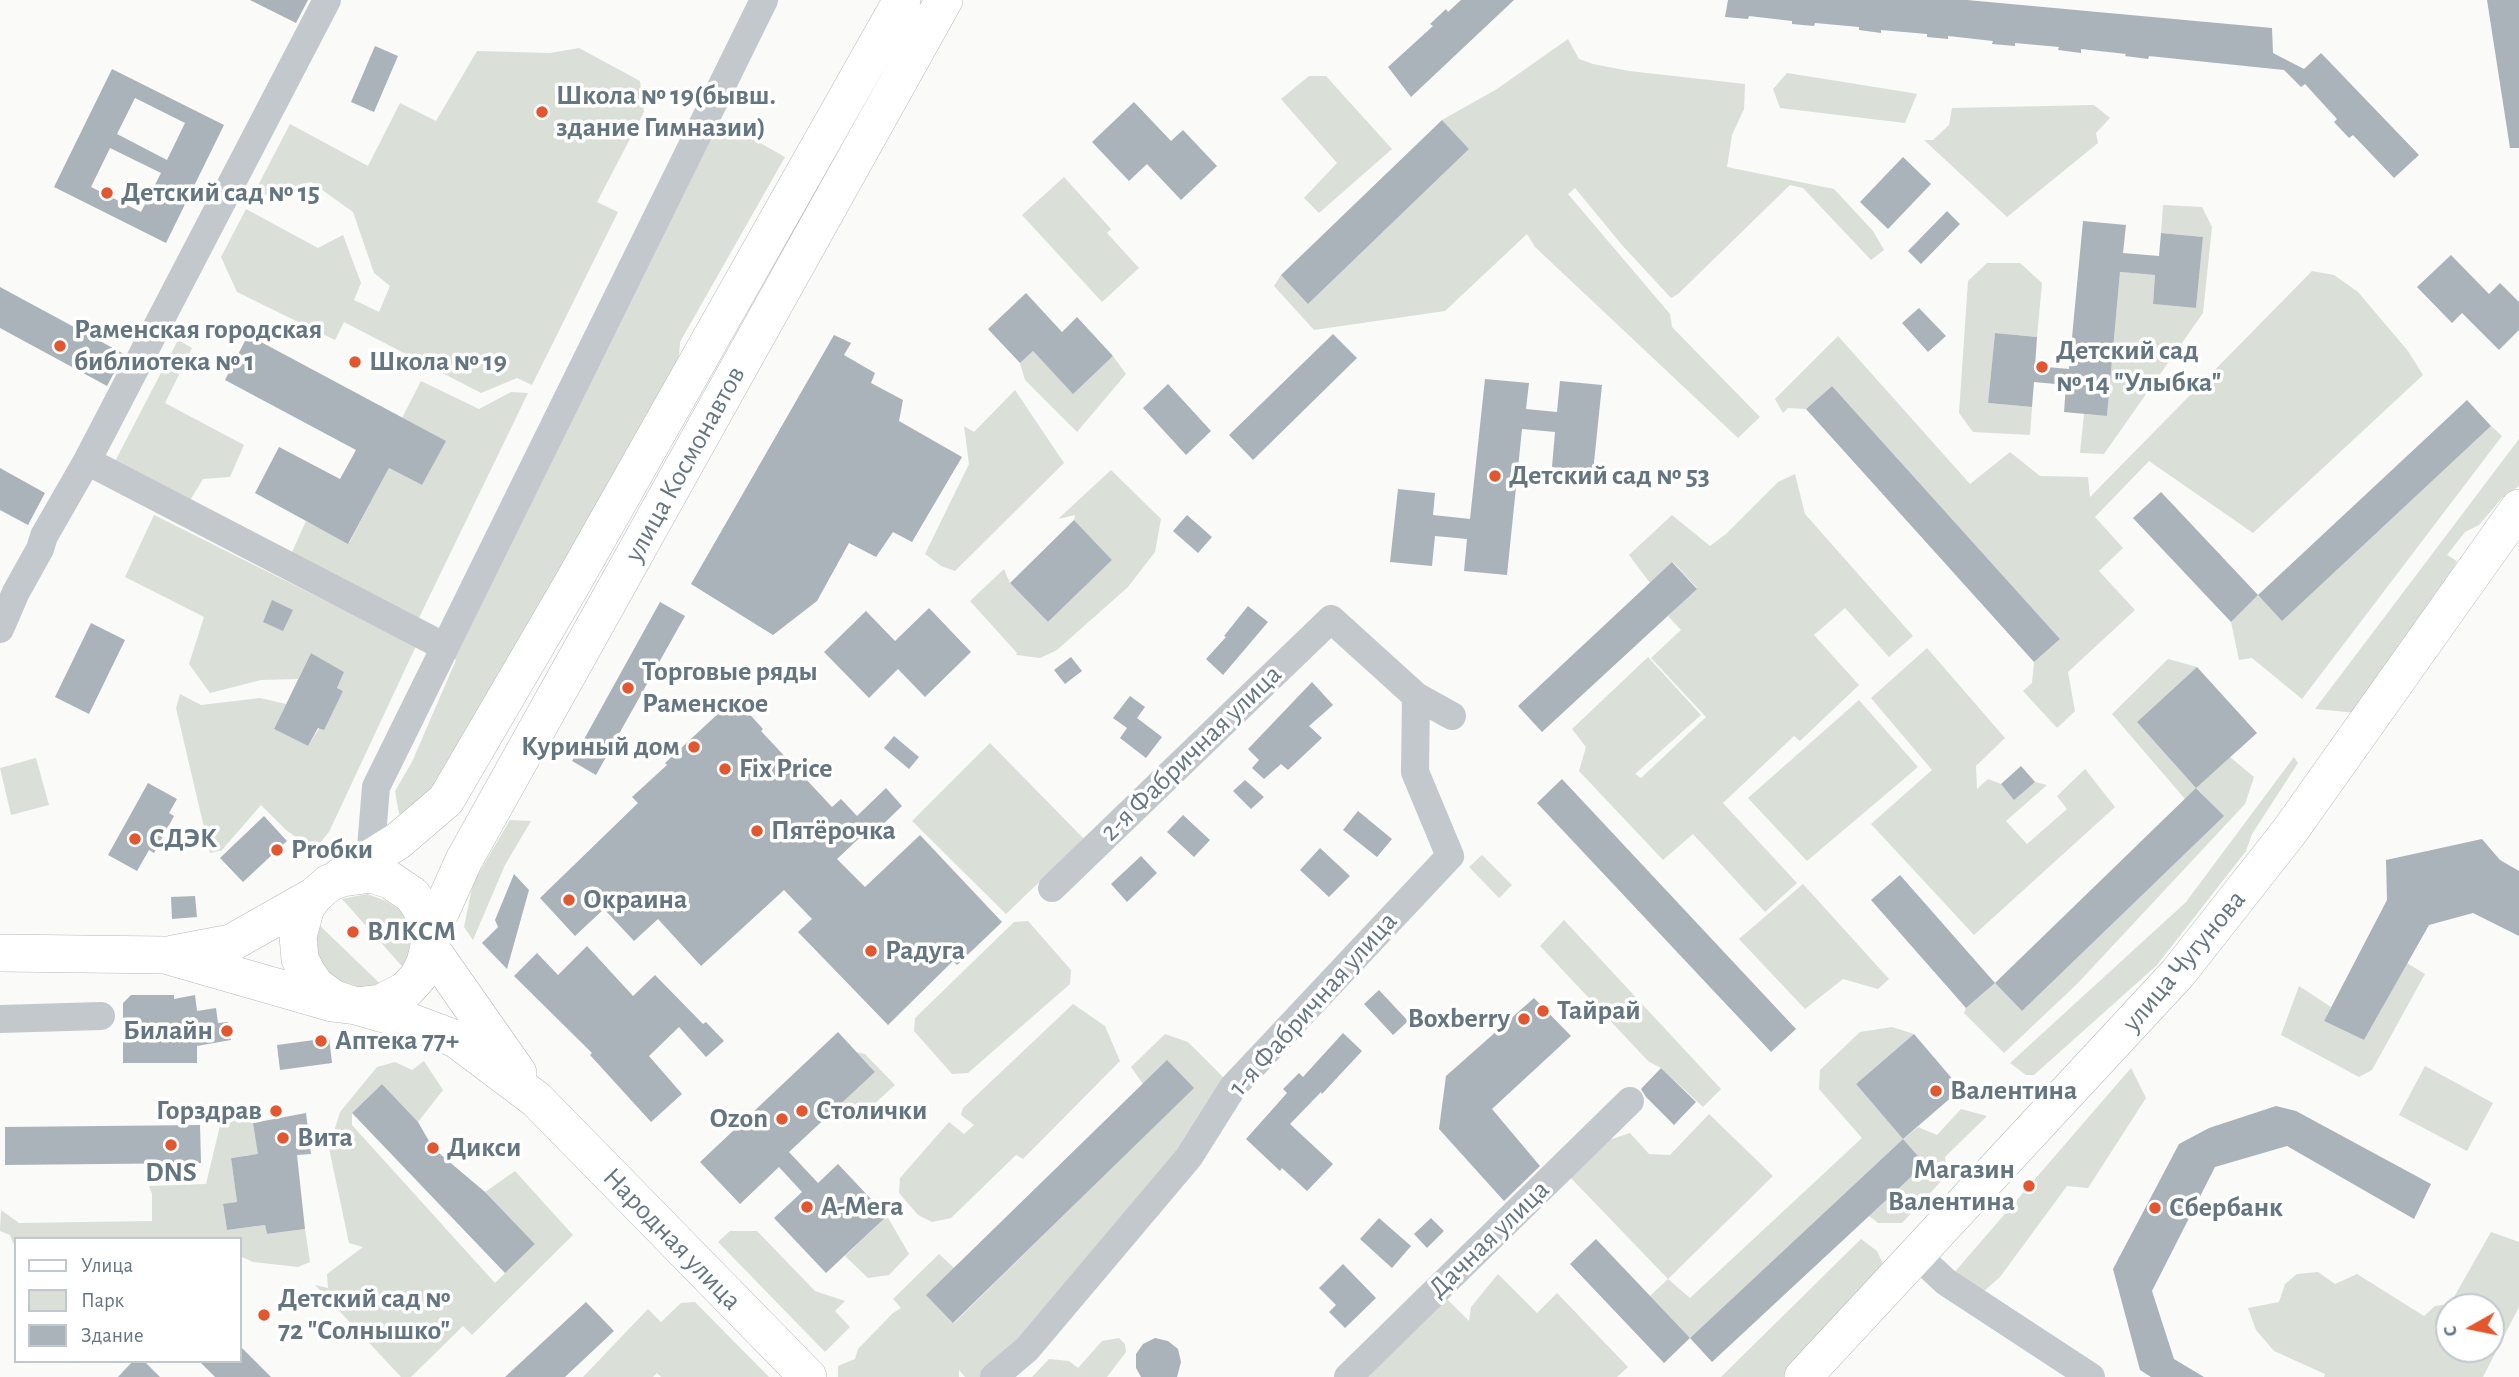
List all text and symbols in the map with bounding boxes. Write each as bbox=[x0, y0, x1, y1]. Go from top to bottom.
place label: Школа № 19(бывш. здание Гимназии) bbox=[556, 79, 776, 145]
marker: Школа № 19(бывш. здание Гимназии) bbox=[534, 104, 550, 120]
place label: Детский сад № 15 bbox=[121, 176, 320, 210]
marker: Детский сад № 15 bbox=[99, 185, 115, 201]
place label: Раменская городская библиотека № 1 bbox=[74, 313, 322, 379]
place label: Детский сад № 14 "Улыбка" bbox=[2056, 334, 2221, 400]
marker: Раменская городская библиотека № 1 bbox=[52, 338, 68, 354]
place label: Школа № 19 bbox=[369, 345, 507, 379]
marker: Школа № 19 bbox=[347, 354, 363, 370]
marker: Детский сад № 14 "Улыбка" bbox=[2034, 359, 2050, 375]
street label: улица Космонавтов bbox=[617, 360, 753, 568]
place label: Детский сад № 53 bbox=[1509, 459, 1710, 493]
marker: Детский сад № 53 bbox=[1487, 468, 1503, 484]
place label: Торговые ряды Раменское bbox=[642, 655, 818, 721]
street label: 2-я Фабричная улица bbox=[1093, 658, 1289, 848]
marker: Торговые ряды Раменское bbox=[620, 680, 636, 696]
place label: Куриный дом bbox=[521, 730, 680, 764]
marker: Куриный дом bbox=[686, 739, 702, 755]
place label: Fix Price bbox=[739, 752, 833, 786]
marker: Fix Price bbox=[717, 761, 733, 777]
place label: Пятёрочка bbox=[771, 814, 896, 848]
place label: СДЭК bbox=[149, 822, 217, 856]
marker: Пятёрочка bbox=[749, 823, 765, 839]
marker: СДЭК bbox=[127, 831, 143, 847]
place label: Proбки bbox=[291, 833, 373, 867]
marker: Proбки bbox=[269, 842, 285, 858]
place label: Окраина bbox=[583, 883, 687, 917]
street label: улица Чугунова bbox=[2115, 883, 2253, 1039]
marker: Окраина bbox=[561, 892, 577, 908]
street label: 1-я Фабричная улица bbox=[1221, 905, 1405, 1103]
place label: ВЛКСМ bbox=[367, 915, 456, 949]
marker: ВЛКСМ bbox=[345, 924, 361, 940]
place label: Радуга bbox=[885, 934, 965, 968]
marker: Радуга bbox=[863, 943, 879, 959]
place label: Тайрай bbox=[1557, 994, 1641, 1028]
place label: Boxberry bbox=[1408, 1002, 1510, 1036]
marker: Тайрай bbox=[1535, 1003, 1551, 1019]
marker: Boxberry bbox=[1516, 1011, 1532, 1027]
place label: Билайн bbox=[123, 1014, 213, 1048]
marker: Билайн bbox=[219, 1023, 235, 1039]
place label: Аптека 77+ bbox=[335, 1024, 459, 1058]
marker: Аптека 77+ bbox=[313, 1033, 329, 1049]
place label: Валентина bbox=[1950, 1074, 2077, 1108]
marker: Валентина bbox=[1928, 1083, 1944, 1099]
place label: Горздрав bbox=[156, 1094, 262, 1128]
place label: Столички bbox=[816, 1094, 927, 1128]
place label: Ozon bbox=[710, 1102, 768, 1136]
marker: Горздрав bbox=[268, 1103, 284, 1119]
marker: Столички bbox=[794, 1103, 810, 1119]
marker: Ozon bbox=[774, 1111, 790, 1127]
place label: Вита bbox=[297, 1121, 353, 1155]
marker: Вита bbox=[275, 1130, 291, 1146]
place label: Дикси bbox=[447, 1131, 521, 1165]
marker: DNS bbox=[163, 1137, 179, 1153]
marker: Дикси bbox=[425, 1140, 441, 1156]
place label: Магазин Валентина bbox=[1888, 1153, 2015, 1219]
place label: DNS bbox=[145, 1156, 197, 1190]
street label: Народная улица bbox=[596, 1161, 748, 1317]
street label: Дачная улица bbox=[1421, 1173, 1557, 1305]
marker: Магазин Валентина bbox=[2021, 1178, 2037, 1194]
place label: А-Мега bbox=[821, 1190, 904, 1224]
place label: Сбербанк bbox=[2169, 1191, 2283, 1225]
marker: А-Мега bbox=[799, 1199, 815, 1215]
marker: Сбербанк bbox=[2147, 1200, 2163, 1216]
legend bbox=[14, 1237, 242, 1363]
text: Улица bbox=[81, 1255, 133, 1276]
place label: Детский сад № 72 "Солнышко" bbox=[278, 1282, 450, 1348]
text: Парк bbox=[81, 1290, 124, 1311]
north arrow bbox=[2435, 1293, 2505, 1363]
marker: Детский сад № 72 "Солнышко" bbox=[256, 1307, 272, 1323]
text: С bbox=[2441, 1324, 2461, 1338]
text: Здание bbox=[81, 1325, 144, 1346]

